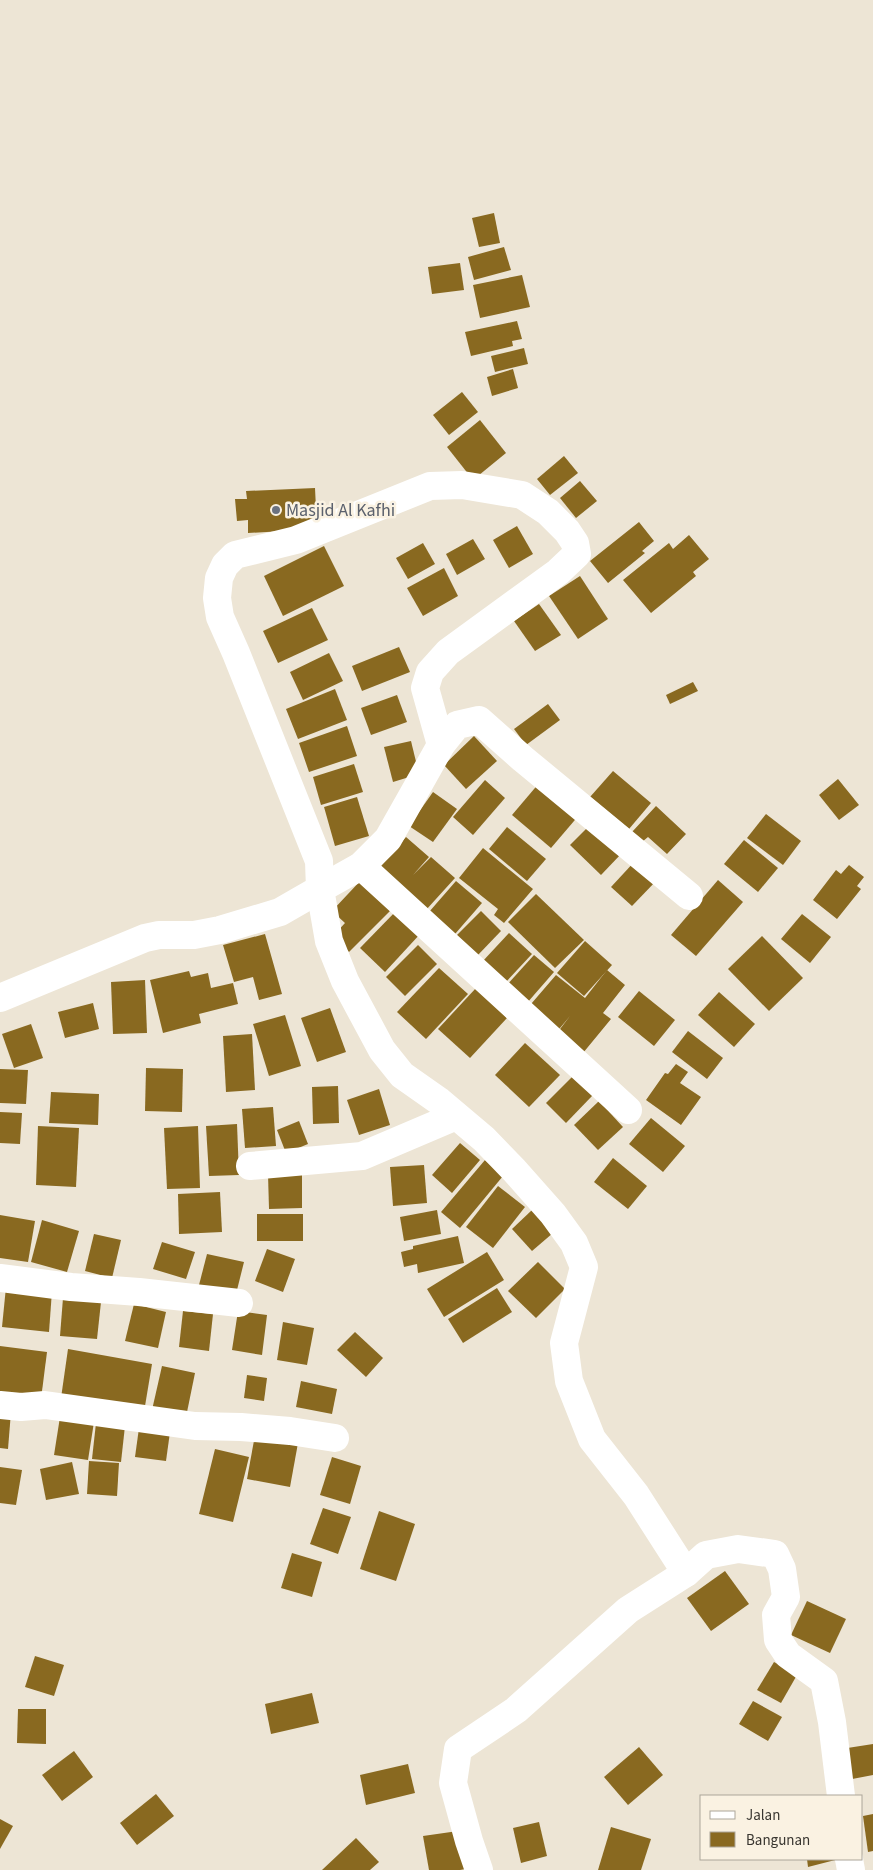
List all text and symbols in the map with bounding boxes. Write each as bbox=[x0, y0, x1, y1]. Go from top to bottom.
place label: Masjid Al Kafhi bbox=[286, 498, 395, 523]
marker: Masjid Al Kafhi bbox=[270, 504, 282, 516]
legend bbox=[700, 1795, 863, 1860]
text: Jalan bbox=[746, 1805, 780, 1826]
text: Bangunan bbox=[746, 1830, 810, 1851]

